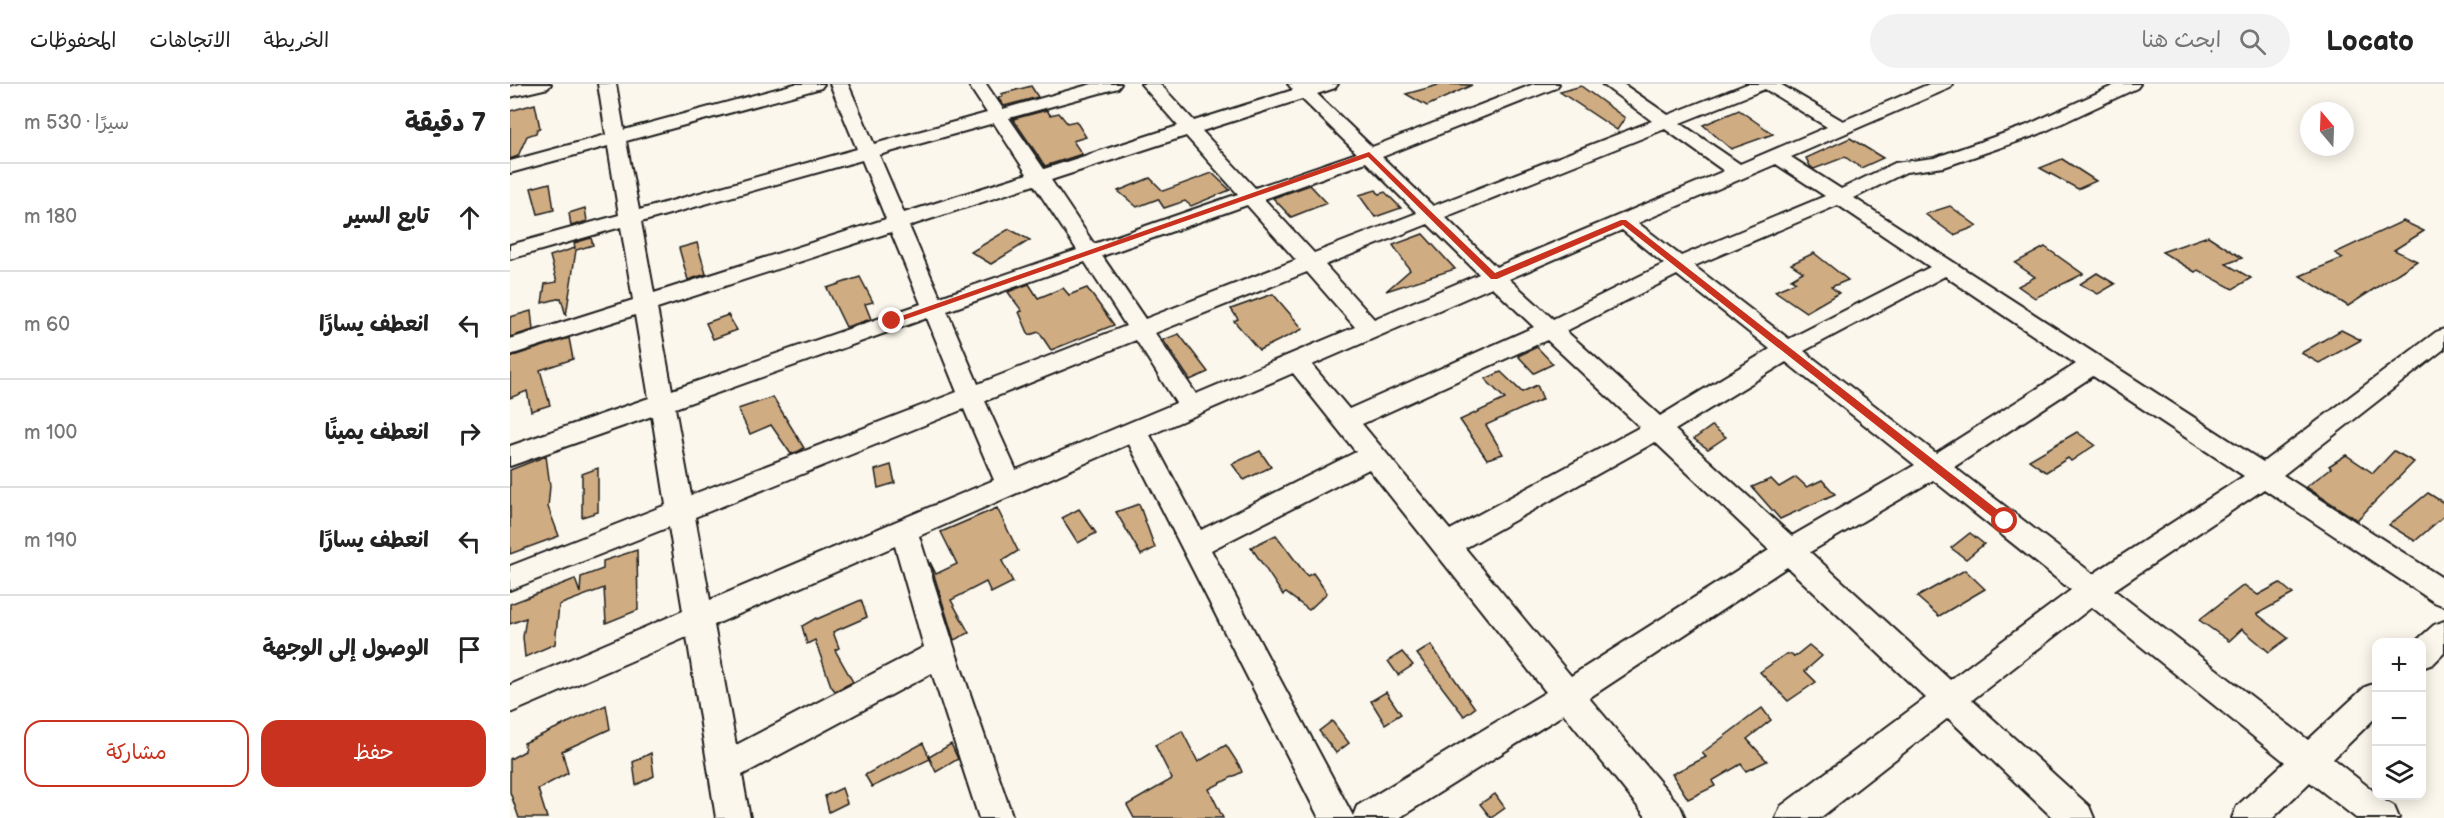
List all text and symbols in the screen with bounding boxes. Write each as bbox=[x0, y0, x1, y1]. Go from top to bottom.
search box bbox=[1870, 14, 2290, 68]
icon: search bbox=[2236, 25, 2269, 58]
text: Locato bbox=[2326, 25, 2414, 58]
text: ابحث هنا bbox=[2142, 27, 2221, 54]
text: المحفوظات bbox=[30, 28, 116, 53]
text: الاتجاهات bbox=[149, 28, 231, 53]
text: الخريطة bbox=[264, 28, 329, 53]
north arrow bbox=[2300, 102, 2354, 156]
text: 7 دقيقة bbox=[405, 108, 486, 139]
text: سيرًا · 530 m bbox=[24, 111, 129, 135]
icon: ahead bbox=[453, 201, 486, 234]
text: تابع السير bbox=[345, 203, 429, 230]
text: 180 m bbox=[24, 205, 77, 229]
route end bbox=[878, 307, 904, 333]
icon: left bbox=[453, 309, 486, 342]
text: انعطف يسارًا bbox=[319, 311, 429, 338]
text: 60 m bbox=[24, 313, 70, 337]
icon: right bbox=[453, 417, 486, 450]
text: انعطف يمينًا bbox=[325, 419, 429, 446]
text: 100 m bbox=[24, 421, 77, 445]
route start bbox=[1991, 507, 2017, 533]
icon: left bbox=[453, 525, 486, 558]
text: انعطف يسارًا bbox=[319, 527, 429, 554]
text: 190 m bbox=[24, 529, 77, 553]
icon: arrive bbox=[453, 633, 486, 666]
text: الوصول إلى الوجهة bbox=[262, 635, 429, 662]
map controls bbox=[2372, 638, 2426, 800]
button: + bbox=[2372, 638, 2426, 692]
button: − bbox=[2372, 692, 2426, 746]
button: مشاركة bbox=[24, 720, 249, 787]
button: حفظ bbox=[261, 720, 486, 787]
button: layers bbox=[2372, 746, 2426, 800]

